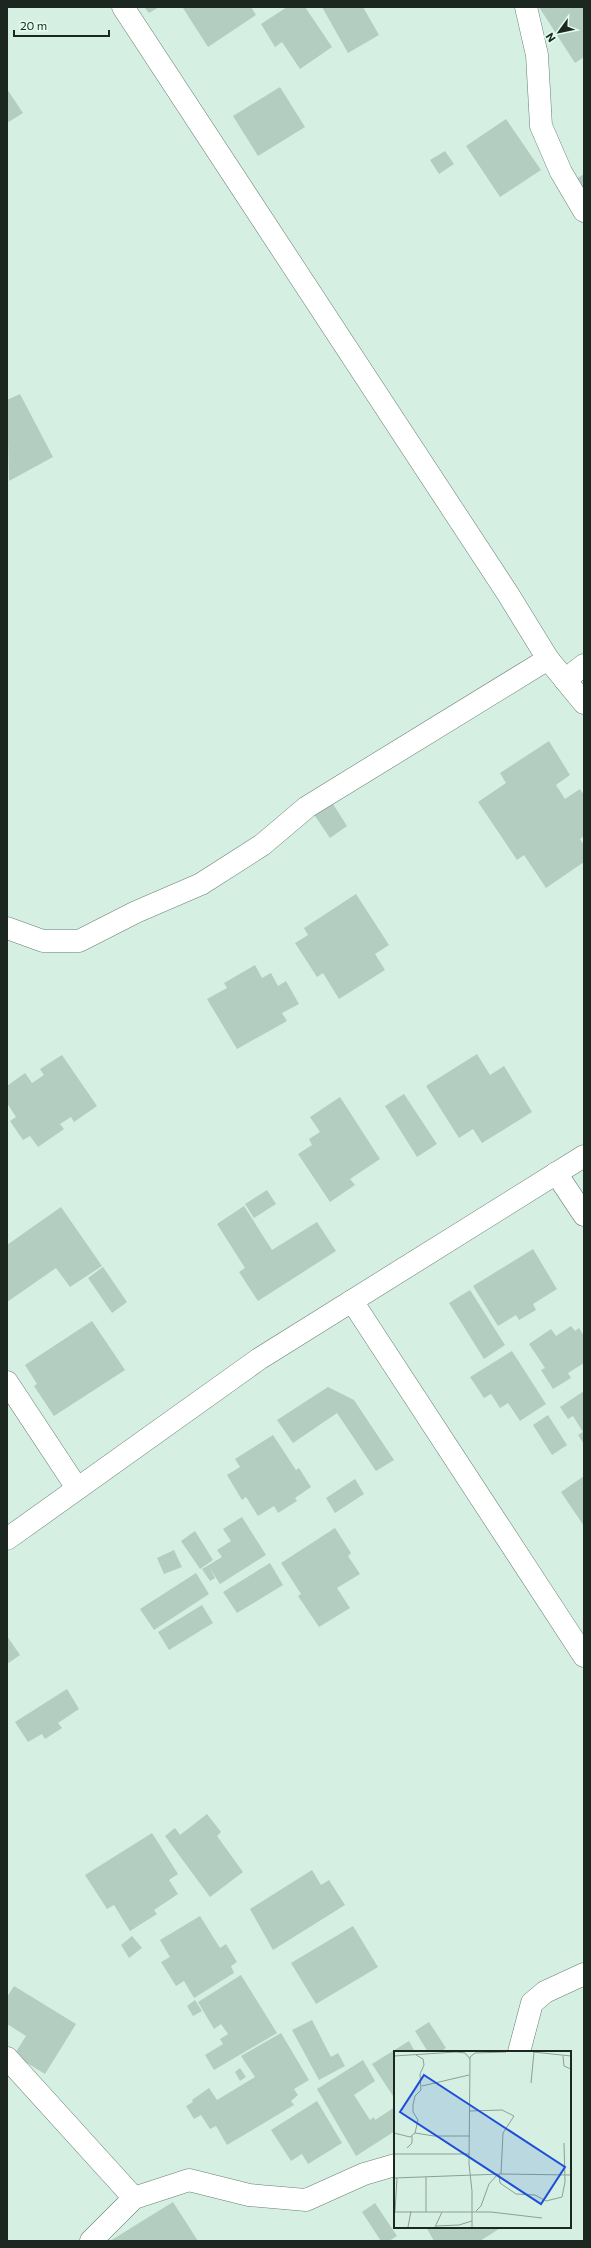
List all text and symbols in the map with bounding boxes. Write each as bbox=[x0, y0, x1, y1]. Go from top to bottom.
scale bar bbox=[14, 12, 109, 38]
north arrow bbox=[539, 12, 579, 52]
text: 20 m bbox=[20, 18, 47, 32]
text: N bbox=[542, 31, 558, 45]
inset map bbox=[394, 2051, 571, 2228]

